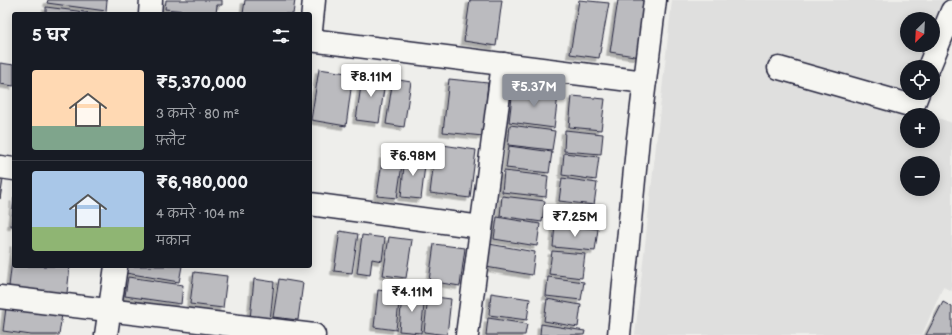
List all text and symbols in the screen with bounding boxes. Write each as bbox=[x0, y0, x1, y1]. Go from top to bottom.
north arrow bbox=[900, 12, 940, 52]
map controls bbox=[900, 12, 940, 196]
icon: filters bbox=[270, 25, 292, 47]
text: 5 घर bbox=[32, 26, 69, 46]
button: locate bbox=[900, 60, 940, 100]
pin: ₹8.11M bbox=[338, 64, 404, 98]
text: ₹8.11M bbox=[350, 69, 392, 85]
text: ₹5,370,000 bbox=[156, 73, 247, 93]
pin: ₹5.37M bbox=[501, 74, 567, 108]
text: ₹5.37M bbox=[511, 79, 557, 95]
icon: home bbox=[64, 86, 112, 134]
text: 3 कमरे · 80 m² bbox=[156, 106, 239, 122]
button: + bbox=[900, 108, 940, 148]
text: फ़्लैट bbox=[156, 133, 186, 149]
pin: ₹6.98M bbox=[380, 143, 446, 177]
text: ₹6.98M bbox=[390, 148, 436, 164]
button: − bbox=[900, 156, 940, 196]
text: ₹6,980,000 bbox=[156, 173, 248, 193]
icon: home bbox=[64, 187, 112, 235]
pin: ₹7.25M bbox=[542, 204, 608, 238]
text: 4 कमरे · 104 m² bbox=[156, 206, 245, 222]
text: ₹7.25M bbox=[552, 209, 598, 225]
text: मकान bbox=[156, 233, 190, 249]
pin: ₹4.11M bbox=[379, 279, 445, 313]
text: ₹4.11M bbox=[391, 284, 433, 300]

